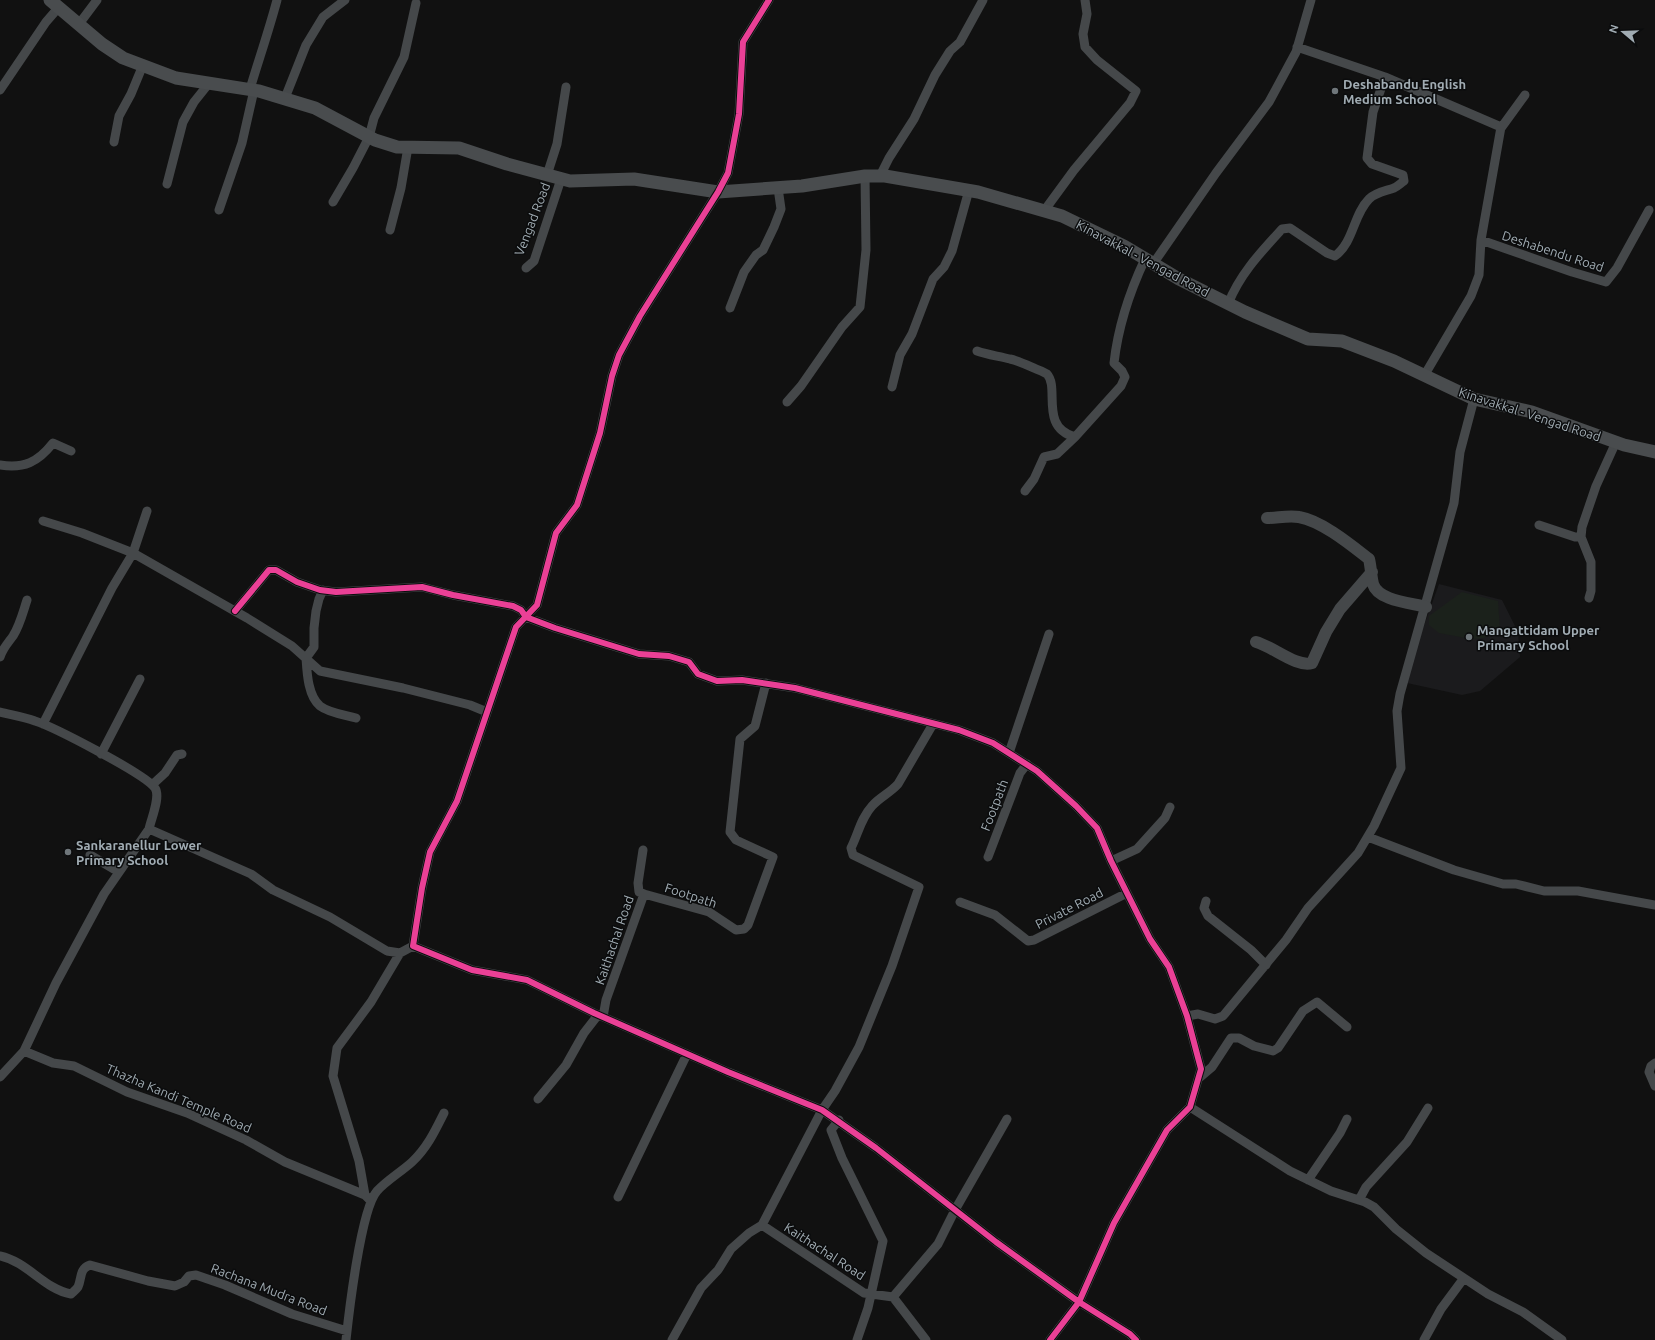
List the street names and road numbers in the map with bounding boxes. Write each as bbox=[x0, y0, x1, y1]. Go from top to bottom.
street label: Vengad Road bbox=[512, 181, 552, 257]
street label: Kinavakkal - Vengad Road bbox=[1074, 217, 1212, 299]
street label: Deshabendu Road bbox=[1500, 228, 1606, 274]
street label: Kinavakkal - Vengad Road bbox=[1457, 384, 1603, 444]
street label: Footpath bbox=[978, 777, 1010, 833]
street label: Footpath bbox=[663, 880, 719, 910]
street label: Private Road bbox=[1033, 885, 1105, 931]
street label: Kaithachal Road bbox=[592, 894, 636, 986]
street label: Thazha Kandi Temple Road bbox=[104, 1061, 254, 1135]
street label: Kaithachal Road bbox=[782, 1220, 868, 1282]
street label: Rachana Mudra Road bbox=[209, 1260, 329, 1318]

